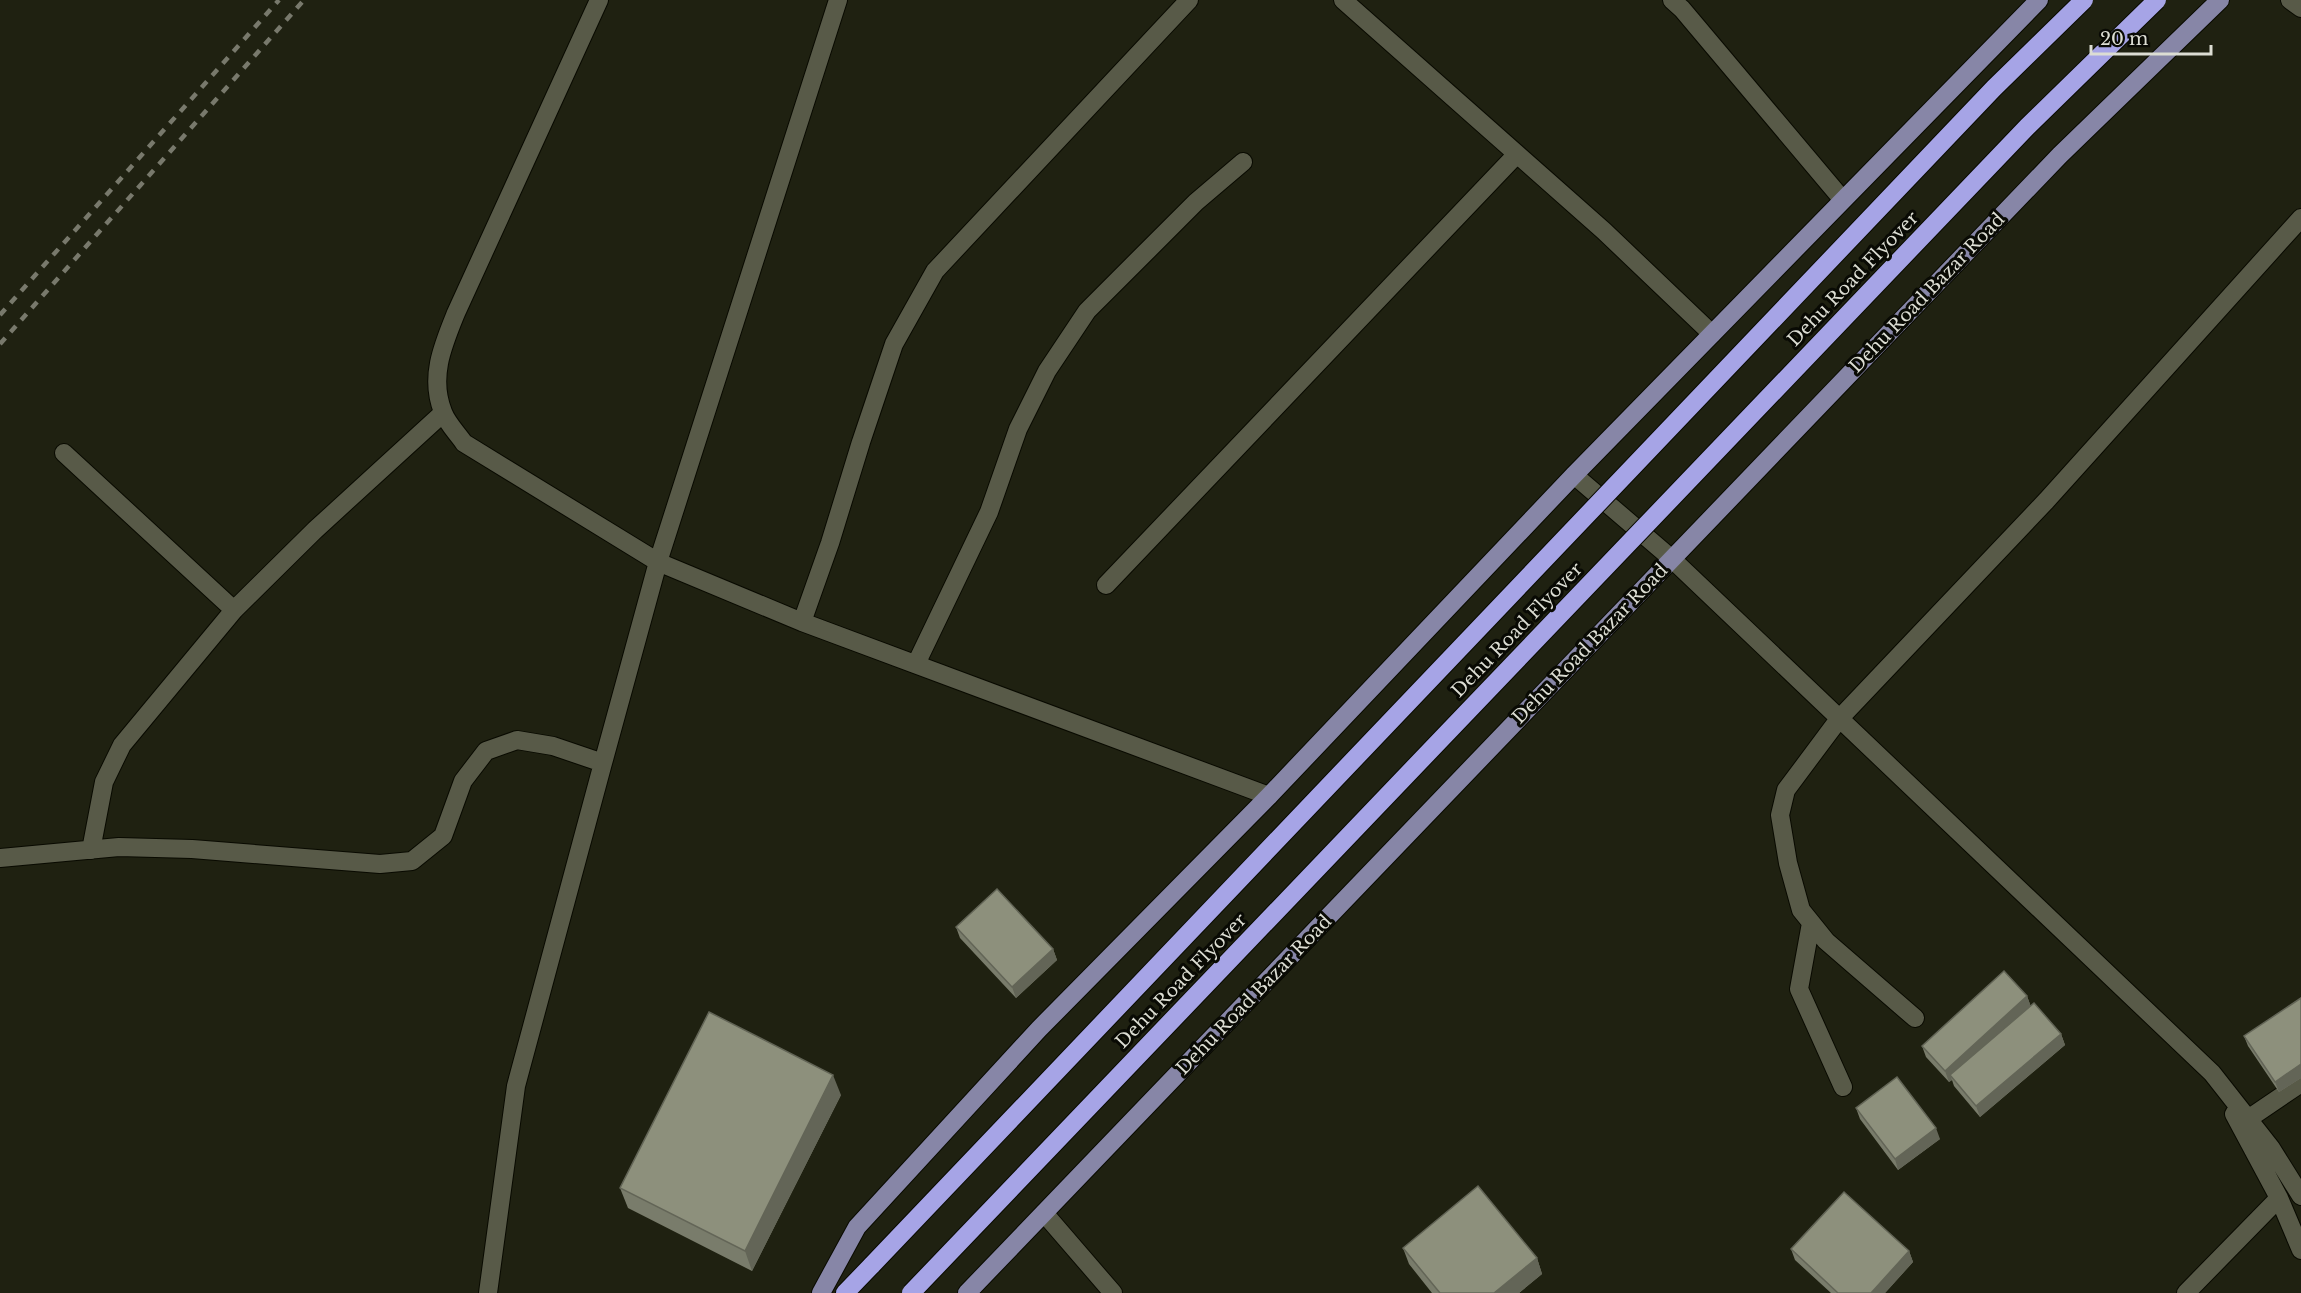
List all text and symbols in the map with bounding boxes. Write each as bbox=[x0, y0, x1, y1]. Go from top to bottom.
scale bar bbox=[2091, 18, 2211, 56]
text: 20 m bbox=[2100, 28, 2148, 50]
street label: Dehu Road Flyover bbox=[1783, 207, 1923, 351]
street label: Dehu Road Bazar Road bbox=[1845, 208, 2009, 378]
street label: Dehu Road Flyover bbox=[1447, 558, 1587, 702]
street label: Dehu Road Bazar Road bbox=[1508, 559, 1672, 729]
street label: Dehu Road Flyover bbox=[1111, 909, 1251, 1053]
street label: Dehu Road Bazar Road bbox=[1172, 910, 1336, 1080]

